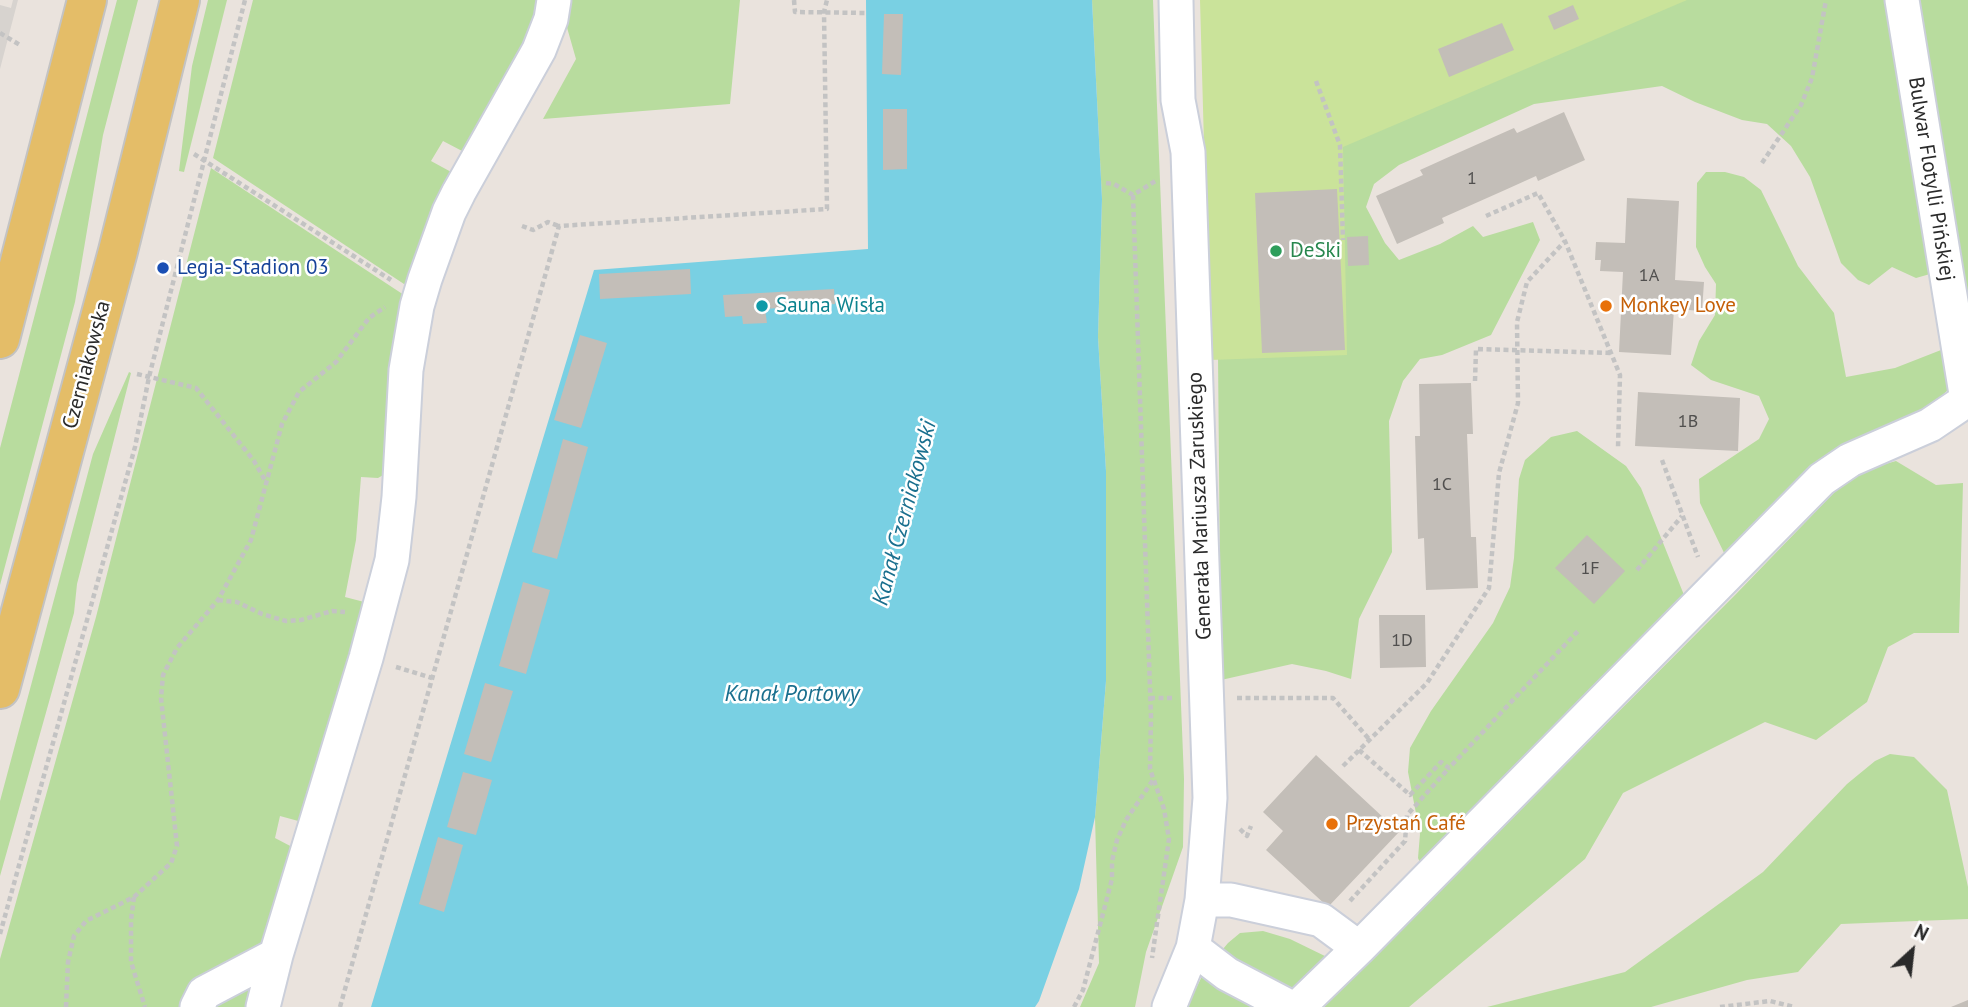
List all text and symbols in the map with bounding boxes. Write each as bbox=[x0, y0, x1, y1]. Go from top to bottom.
street label: Bulwar Flotylli Pińskiej bbox=[1902, 75, 1960, 283]
house number: 1 bbox=[1467, 168, 1477, 190]
place label: DeSki bbox=[1290, 238, 1341, 264]
marker: DeSki bbox=[1268, 243, 1284, 259]
place label: Legia-Stadion 03 bbox=[177, 255, 329, 281]
marker: Legia-Stadion 03 bbox=[155, 260, 171, 276]
house number: 1A bbox=[1639, 265, 1659, 287]
place label: Sauna Wisła bbox=[776, 293, 885, 319]
place label: Monkey Love bbox=[1620, 293, 1736, 319]
street label: Czerniakowska bbox=[58, 298, 116, 432]
marker: Sauna Wisła bbox=[754, 298, 770, 314]
marker: Monkey Love bbox=[1598, 298, 1614, 314]
street label: Generała Mariusza Zaruskiego bbox=[1183, 372, 1217, 640]
house number: 1B bbox=[1678, 411, 1698, 433]
water label: Kanał Czerniakowski bbox=[867, 417, 943, 609]
house number: 1C bbox=[1432, 474, 1452, 496]
house number: 1F bbox=[1580, 558, 1600, 580]
house number: 1D bbox=[1391, 630, 1413, 652]
water label: Kanał Portowy bbox=[725, 680, 859, 708]
place label: Przystań Café bbox=[1346, 811, 1466, 837]
marker: Przystań Café bbox=[1324, 816, 1340, 832]
north arrow bbox=[1877, 916, 1947, 986]
text: N bbox=[1911, 919, 1933, 946]

